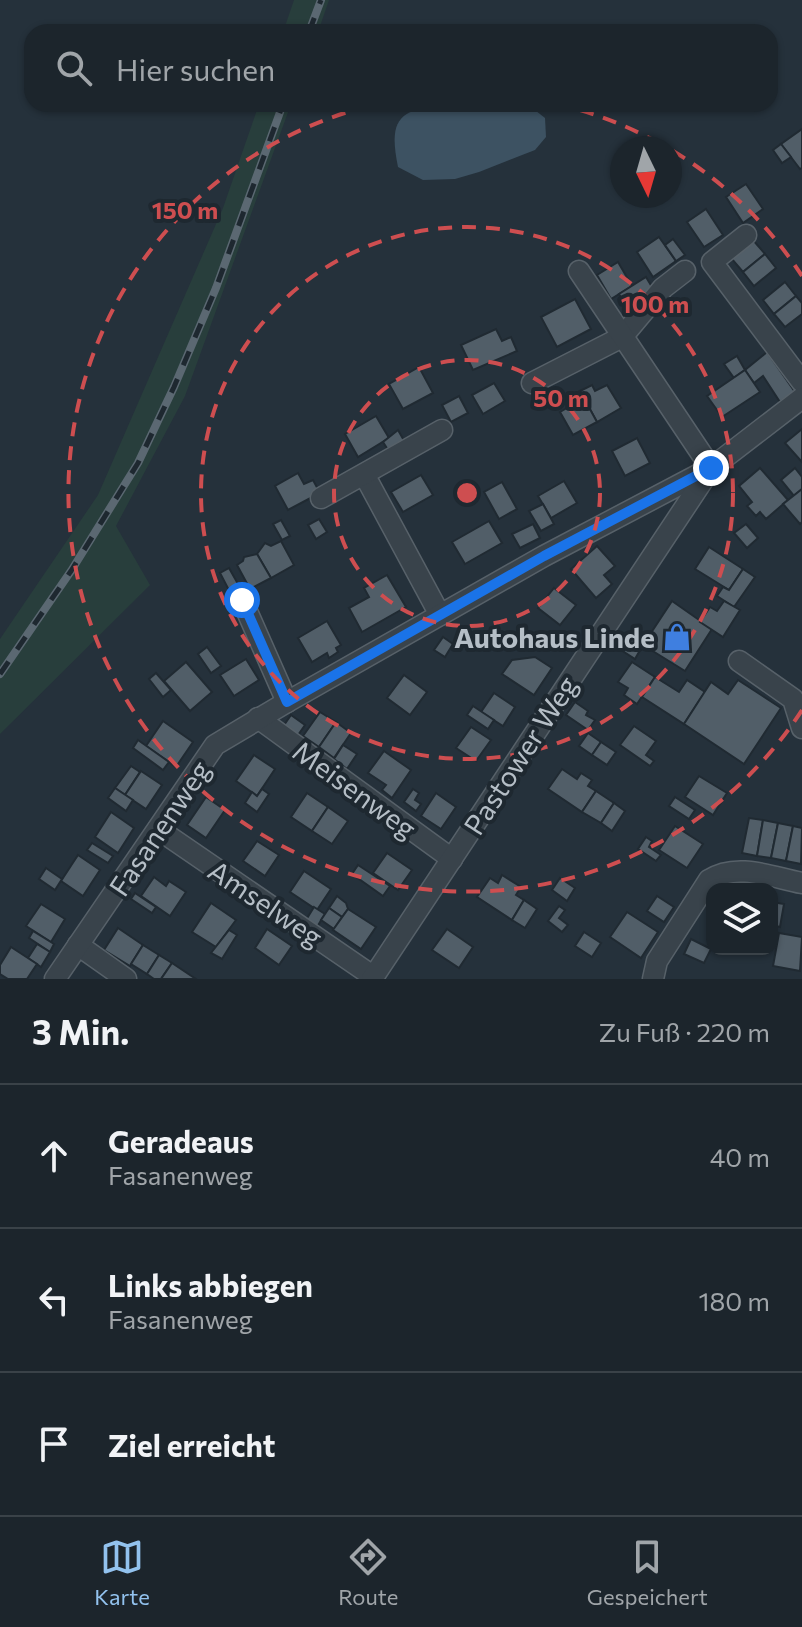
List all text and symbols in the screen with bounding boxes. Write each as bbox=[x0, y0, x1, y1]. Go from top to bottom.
search box bbox=[24, 24, 778, 112]
icon: search bbox=[52, 46, 96, 90]
text: Hier suchen bbox=[116, 50, 275, 87]
north arrow bbox=[610, 136, 682, 208]
text: 150 m bbox=[152, 195, 218, 224]
text: 100 m bbox=[621, 289, 689, 318]
text: 50 m bbox=[533, 383, 589, 412]
route end bbox=[693, 450, 729, 486]
centre of rings bbox=[453, 479, 481, 507]
route start bbox=[224, 582, 260, 618]
place label: Autohaus Linde bbox=[454, 620, 655, 654]
shop icon: Autohaus Linde bbox=[662, 622, 692, 652]
street label: Pastower Weg bbox=[456, 669, 584, 841]
street label: Meisenweg bbox=[287, 733, 423, 845]
street label: Fasanenweg bbox=[101, 754, 217, 902]
street label: Amselweg bbox=[203, 852, 329, 954]
map controls bbox=[706, 883, 778, 955]
button: layers bbox=[706, 883, 778, 955]
text: 3 Min. bbox=[32, 1010, 129, 1052]
text: Zu Fuß · 220 m bbox=[599, 1016, 770, 1047]
text: Geradeaus bbox=[108, 1122, 254, 1159]
icon: ahead bbox=[32, 1134, 76, 1178]
text: 40 m bbox=[710, 1141, 770, 1172]
text: Fasanenweg bbox=[108, 1159, 253, 1190]
text: Links abbiegen bbox=[108, 1266, 313, 1303]
icon: left bbox=[32, 1278, 76, 1322]
text: 180 m bbox=[698, 1285, 770, 1316]
text: Fasanenweg bbox=[108, 1303, 253, 1334]
icon: arrive bbox=[32, 1422, 76, 1466]
text: Ziel erreicht bbox=[108, 1426, 276, 1463]
tab: Karte bbox=[94, 1535, 150, 1610]
tab: Route bbox=[338, 1535, 398, 1610]
tab: Gespeichert bbox=[587, 1535, 708, 1610]

